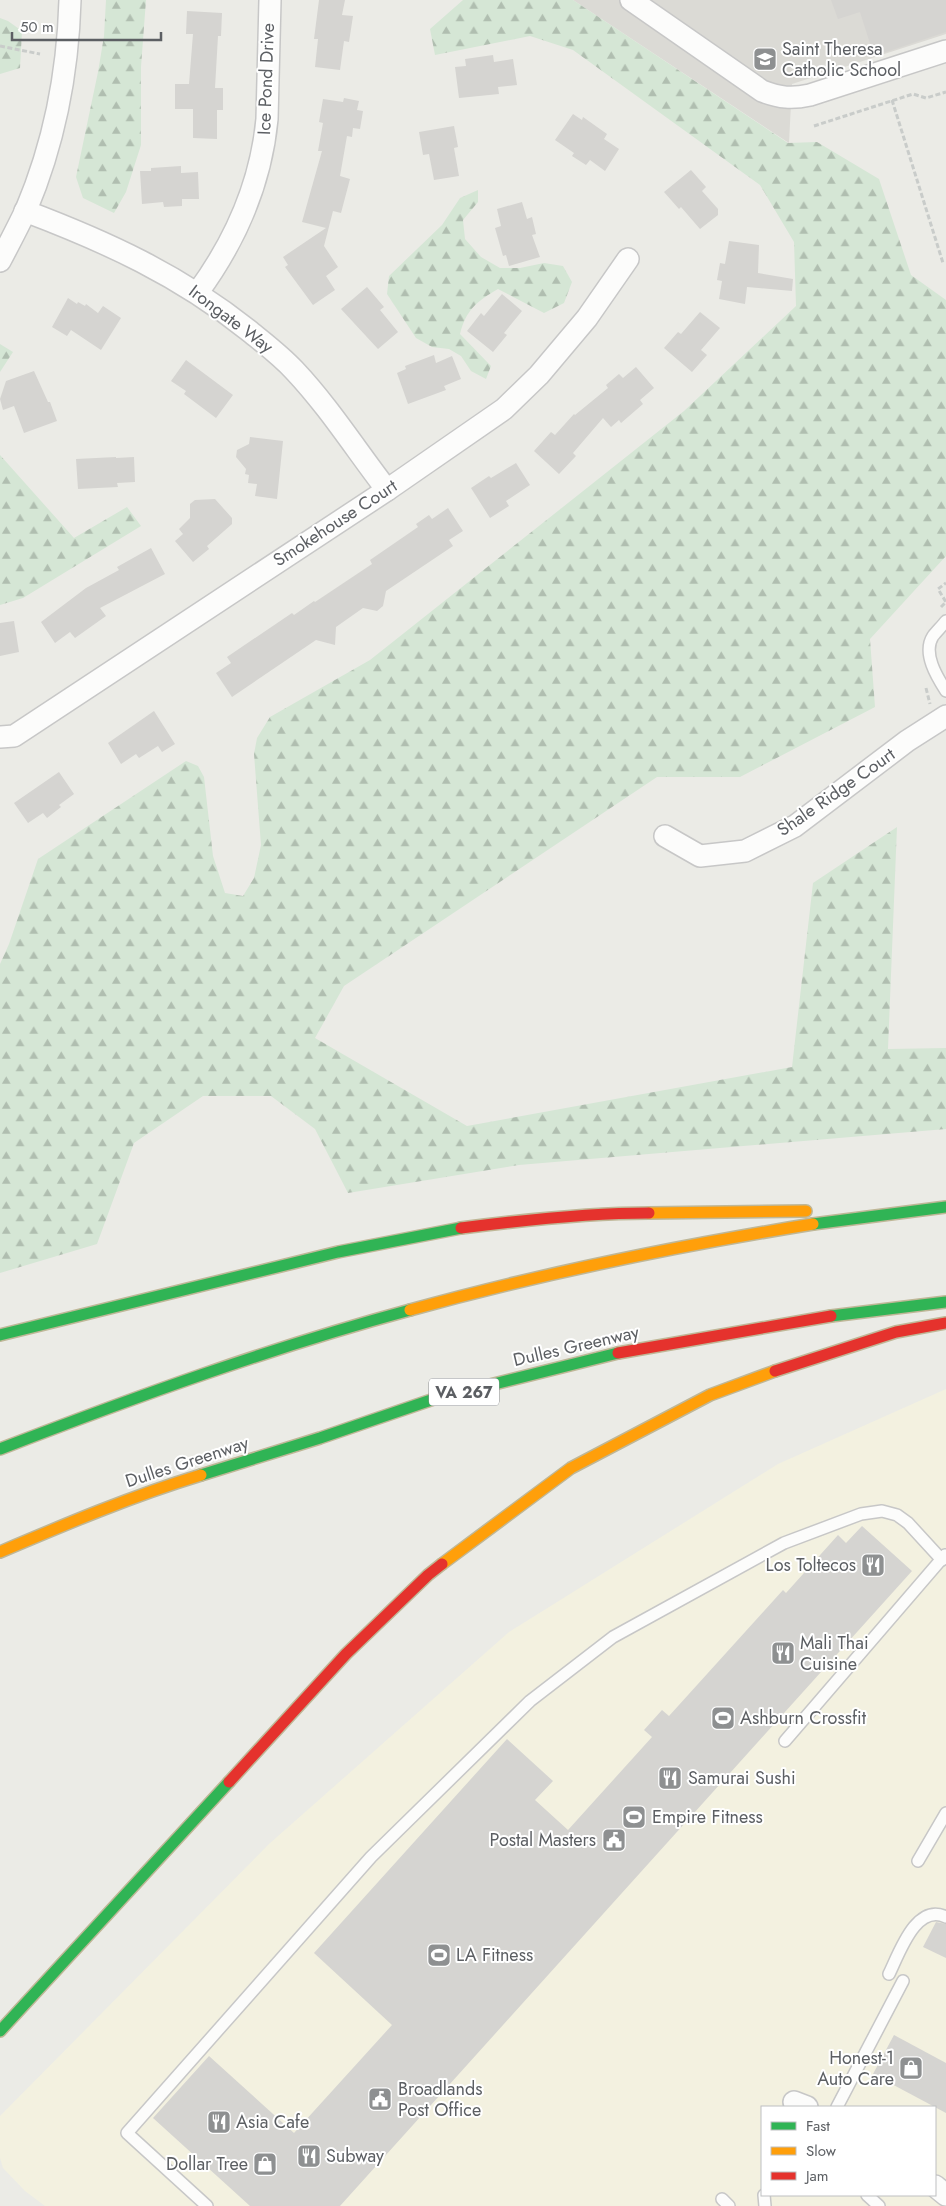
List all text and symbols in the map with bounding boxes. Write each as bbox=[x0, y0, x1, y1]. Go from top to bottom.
scale bar bbox=[12, 10, 161, 42]
text: 50 m bbox=[20, 16, 54, 38]
street label: Ice Pond Drive bbox=[251, 23, 281, 135]
place label: Saint Theresa Catholic School bbox=[782, 36, 901, 83]
school or university icon: Saint Theresa Catholic School bbox=[752, 46, 778, 72]
street label: Irongate Way bbox=[183, 279, 279, 360]
street label: Smokehouse Court bbox=[268, 473, 403, 573]
street label: Shale Ridge Court bbox=[772, 741, 901, 842]
street label: Dulles Greenway bbox=[511, 1319, 642, 1373]
road number: VA 267 bbox=[429, 1378, 499, 1405]
street label: Dulles Greenway bbox=[122, 1430, 252, 1494]
place label: Los Toltecos bbox=[766, 1552, 856, 1578]
restaurant icon: Los Toltecos bbox=[860, 1552, 886, 1578]
place label: Mali Thai Cuisine bbox=[800, 1630, 869, 1677]
restaurant icon: Mali Thai Cuisine bbox=[770, 1640, 796, 1666]
sports icon: Ashburn Crossfit bbox=[710, 1705, 736, 1731]
place label: Ashburn Crossfit bbox=[740, 1705, 867, 1731]
restaurant icon: Samurai Sushi bbox=[657, 1765, 683, 1791]
place label: Samurai Sushi bbox=[688, 1765, 796, 1791]
sports icon: Empire Fitness bbox=[621, 1804, 647, 1830]
place label: Empire Fitness bbox=[652, 1804, 763, 1830]
place label: Postal Masters bbox=[490, 1827, 596, 1853]
public building icon: Postal Masters bbox=[601, 1827, 627, 1853]
sports icon: LA Fitness bbox=[426, 1942, 452, 1968]
place label: LA Fitness bbox=[456, 1942, 533, 1968]
place label: Honest-1 Auto Care bbox=[817, 2045, 894, 2092]
shop icon: Honest-1 Auto Care bbox=[898, 2055, 924, 2081]
place label: Broadlands Post Office bbox=[398, 2076, 482, 2123]
public building icon: Broadlands Post Office bbox=[367, 2086, 393, 2112]
legend bbox=[761, 2106, 936, 2196]
restaurant icon: Asia Cafe bbox=[206, 2109, 232, 2135]
place label: Asia Cafe bbox=[236, 2109, 309, 2135]
text: Fast bbox=[806, 2115, 830, 2137]
text: Slow bbox=[806, 2140, 837, 2162]
restaurant icon: Subway bbox=[296, 2143, 322, 2169]
place label: Subway bbox=[326, 2143, 384, 2169]
place label: Dollar Tree bbox=[166, 2151, 248, 2177]
shop icon: Dollar Tree bbox=[252, 2151, 278, 2177]
text: Jam bbox=[804, 2165, 829, 2187]

